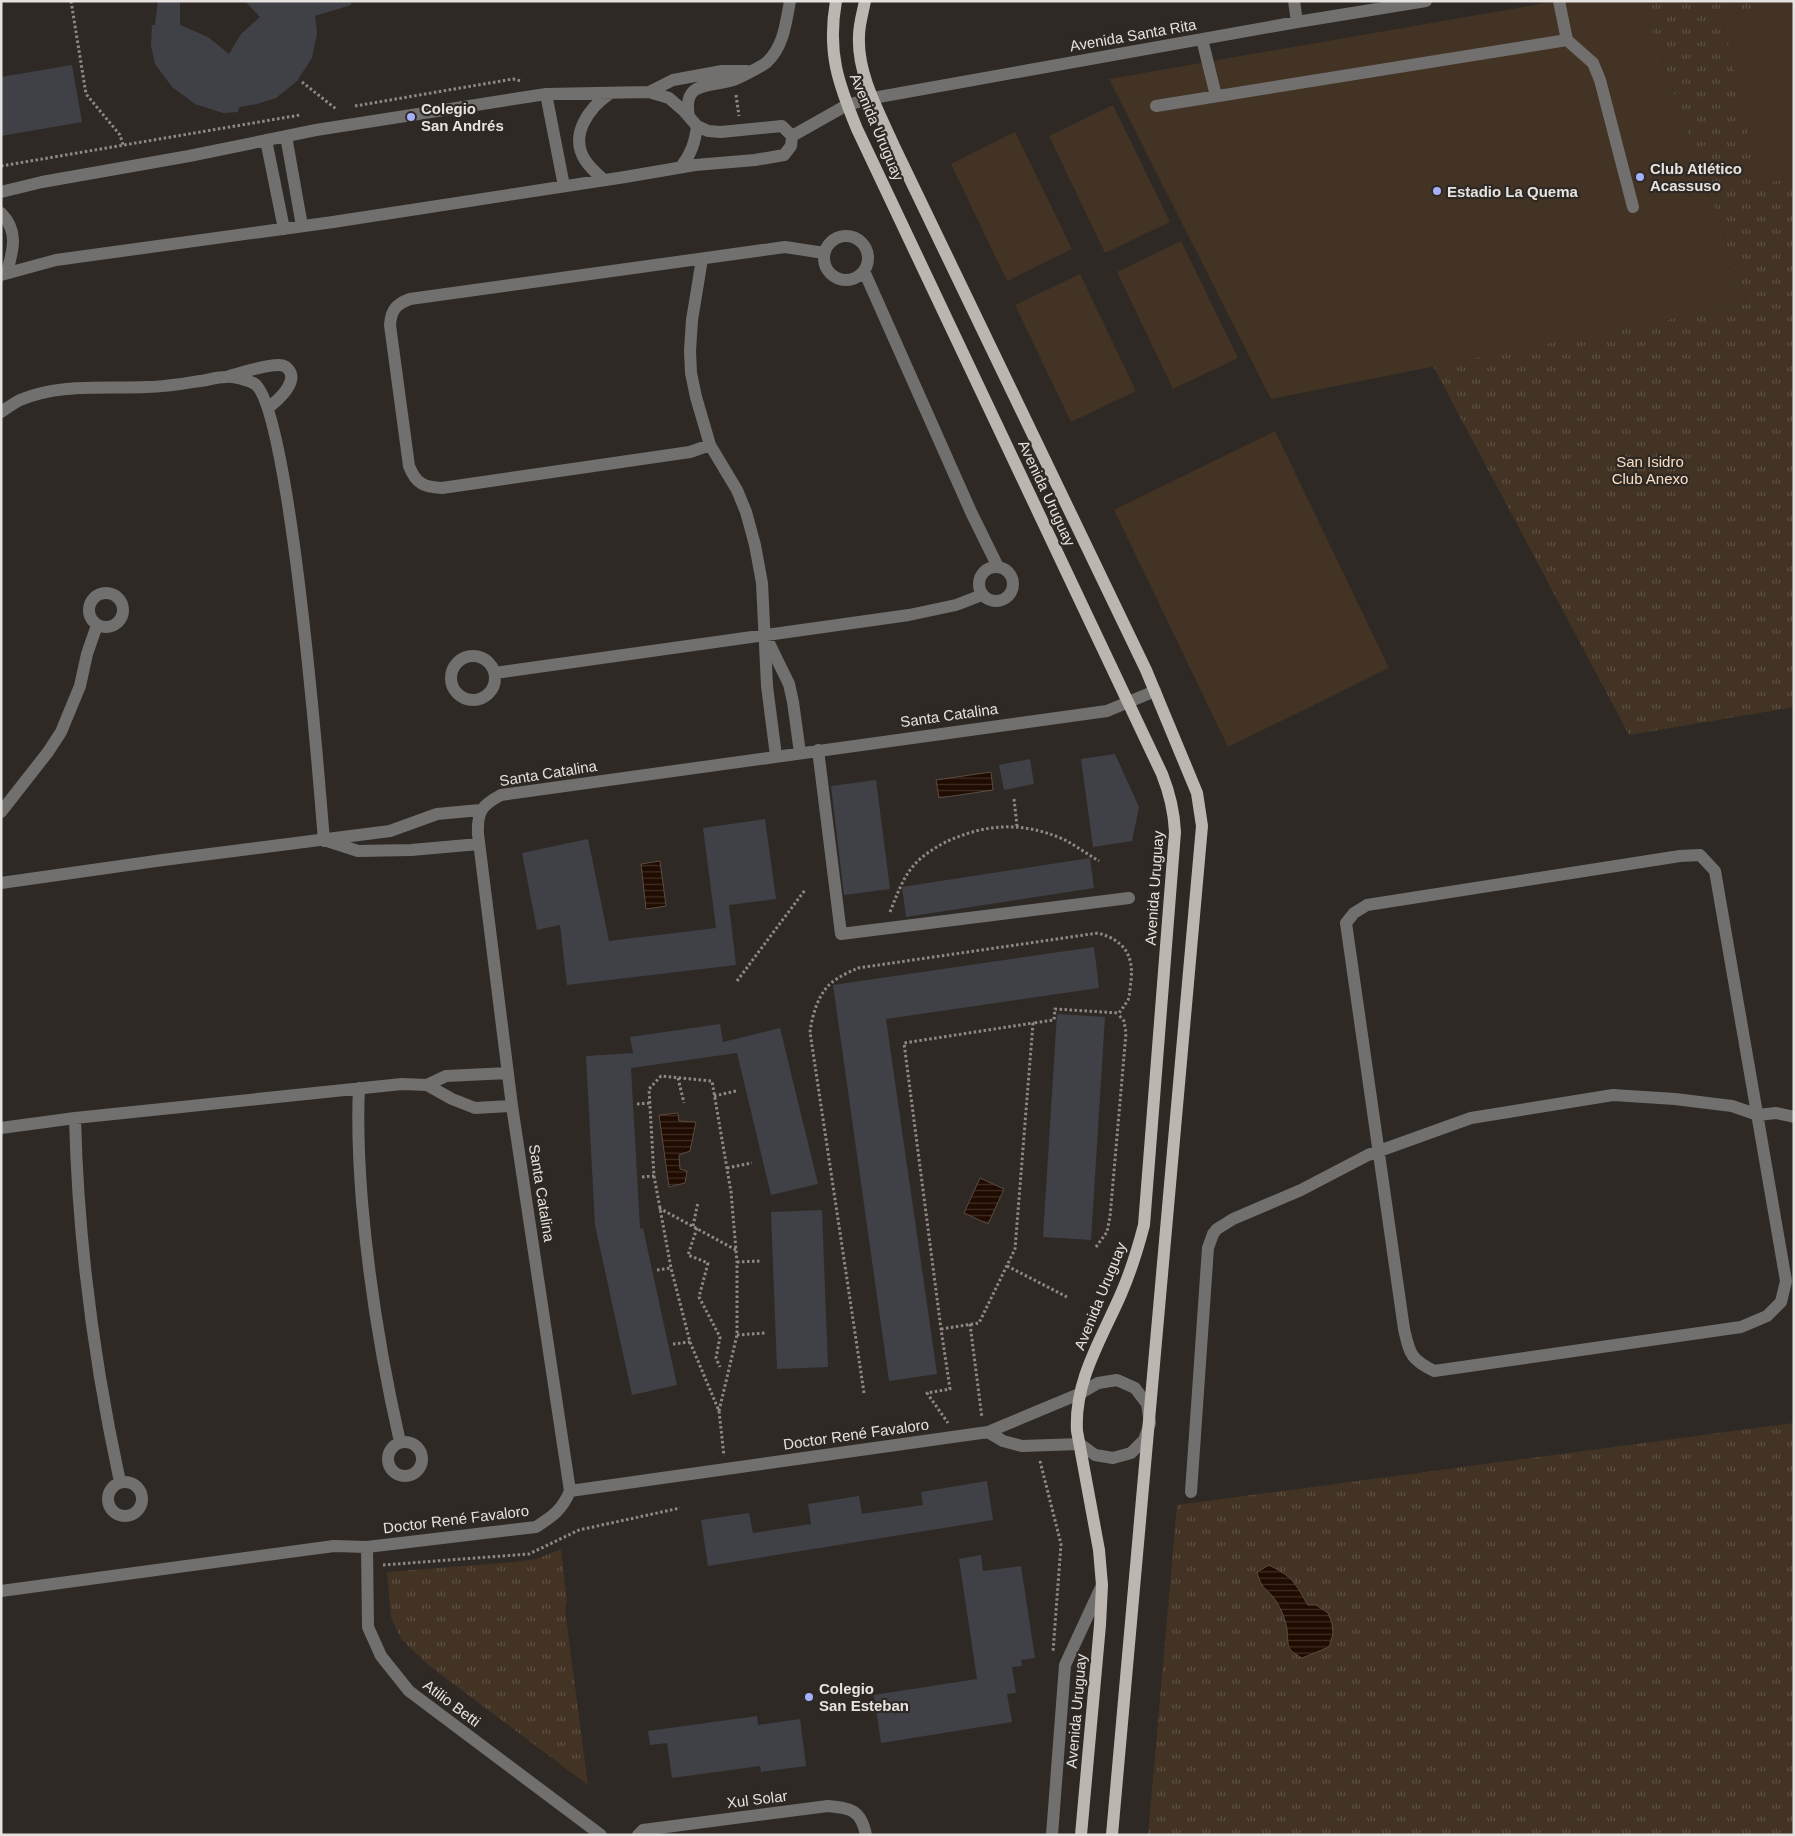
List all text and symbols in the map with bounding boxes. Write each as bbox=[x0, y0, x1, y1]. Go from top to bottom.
street label: Avenida Santa Rita bbox=[1068, 15, 1198, 54]
street label: Avenida Uruguay bbox=[847, 71, 907, 184]
place label: Colegio San Andrés bbox=[421, 100, 504, 134]
marker: Colegio San Andrés bbox=[405, 111, 417, 123]
place label: Club Atlético Acassuso bbox=[1650, 160, 1742, 194]
marker: Club Atlético Acassuso bbox=[1634, 171, 1646, 183]
place label: Estadio La Quema bbox=[1447, 183, 1579, 200]
marker: Estadio La Quema bbox=[1431, 185, 1443, 197]
street label: Avenida Uruguay bbox=[1015, 437, 1079, 549]
park label: San Isidro Club Anexo bbox=[1612, 453, 1688, 487]
street label: Santa Catalina bbox=[899, 700, 1000, 730]
street label: Santa Catalina bbox=[498, 757, 599, 789]
street label: Avenida Uruguay bbox=[1142, 830, 1167, 946]
street label: Santa Catalina bbox=[526, 1143, 558, 1244]
street label: Avenida Uruguay bbox=[1071, 1239, 1130, 1352]
street label: Doctor René Favaloro bbox=[782, 1415, 930, 1453]
street label: Doctor René Favaloro bbox=[382, 1502, 530, 1536]
street label: Avenida Uruguay bbox=[1063, 1653, 1090, 1769]
street label: Atilio Betti bbox=[420, 1676, 484, 1730]
place label: Colegio San Esteban bbox=[819, 1680, 909, 1714]
marker: Colegio San Esteban bbox=[803, 1691, 815, 1703]
street label: Xul Solar bbox=[726, 1787, 788, 1811]

